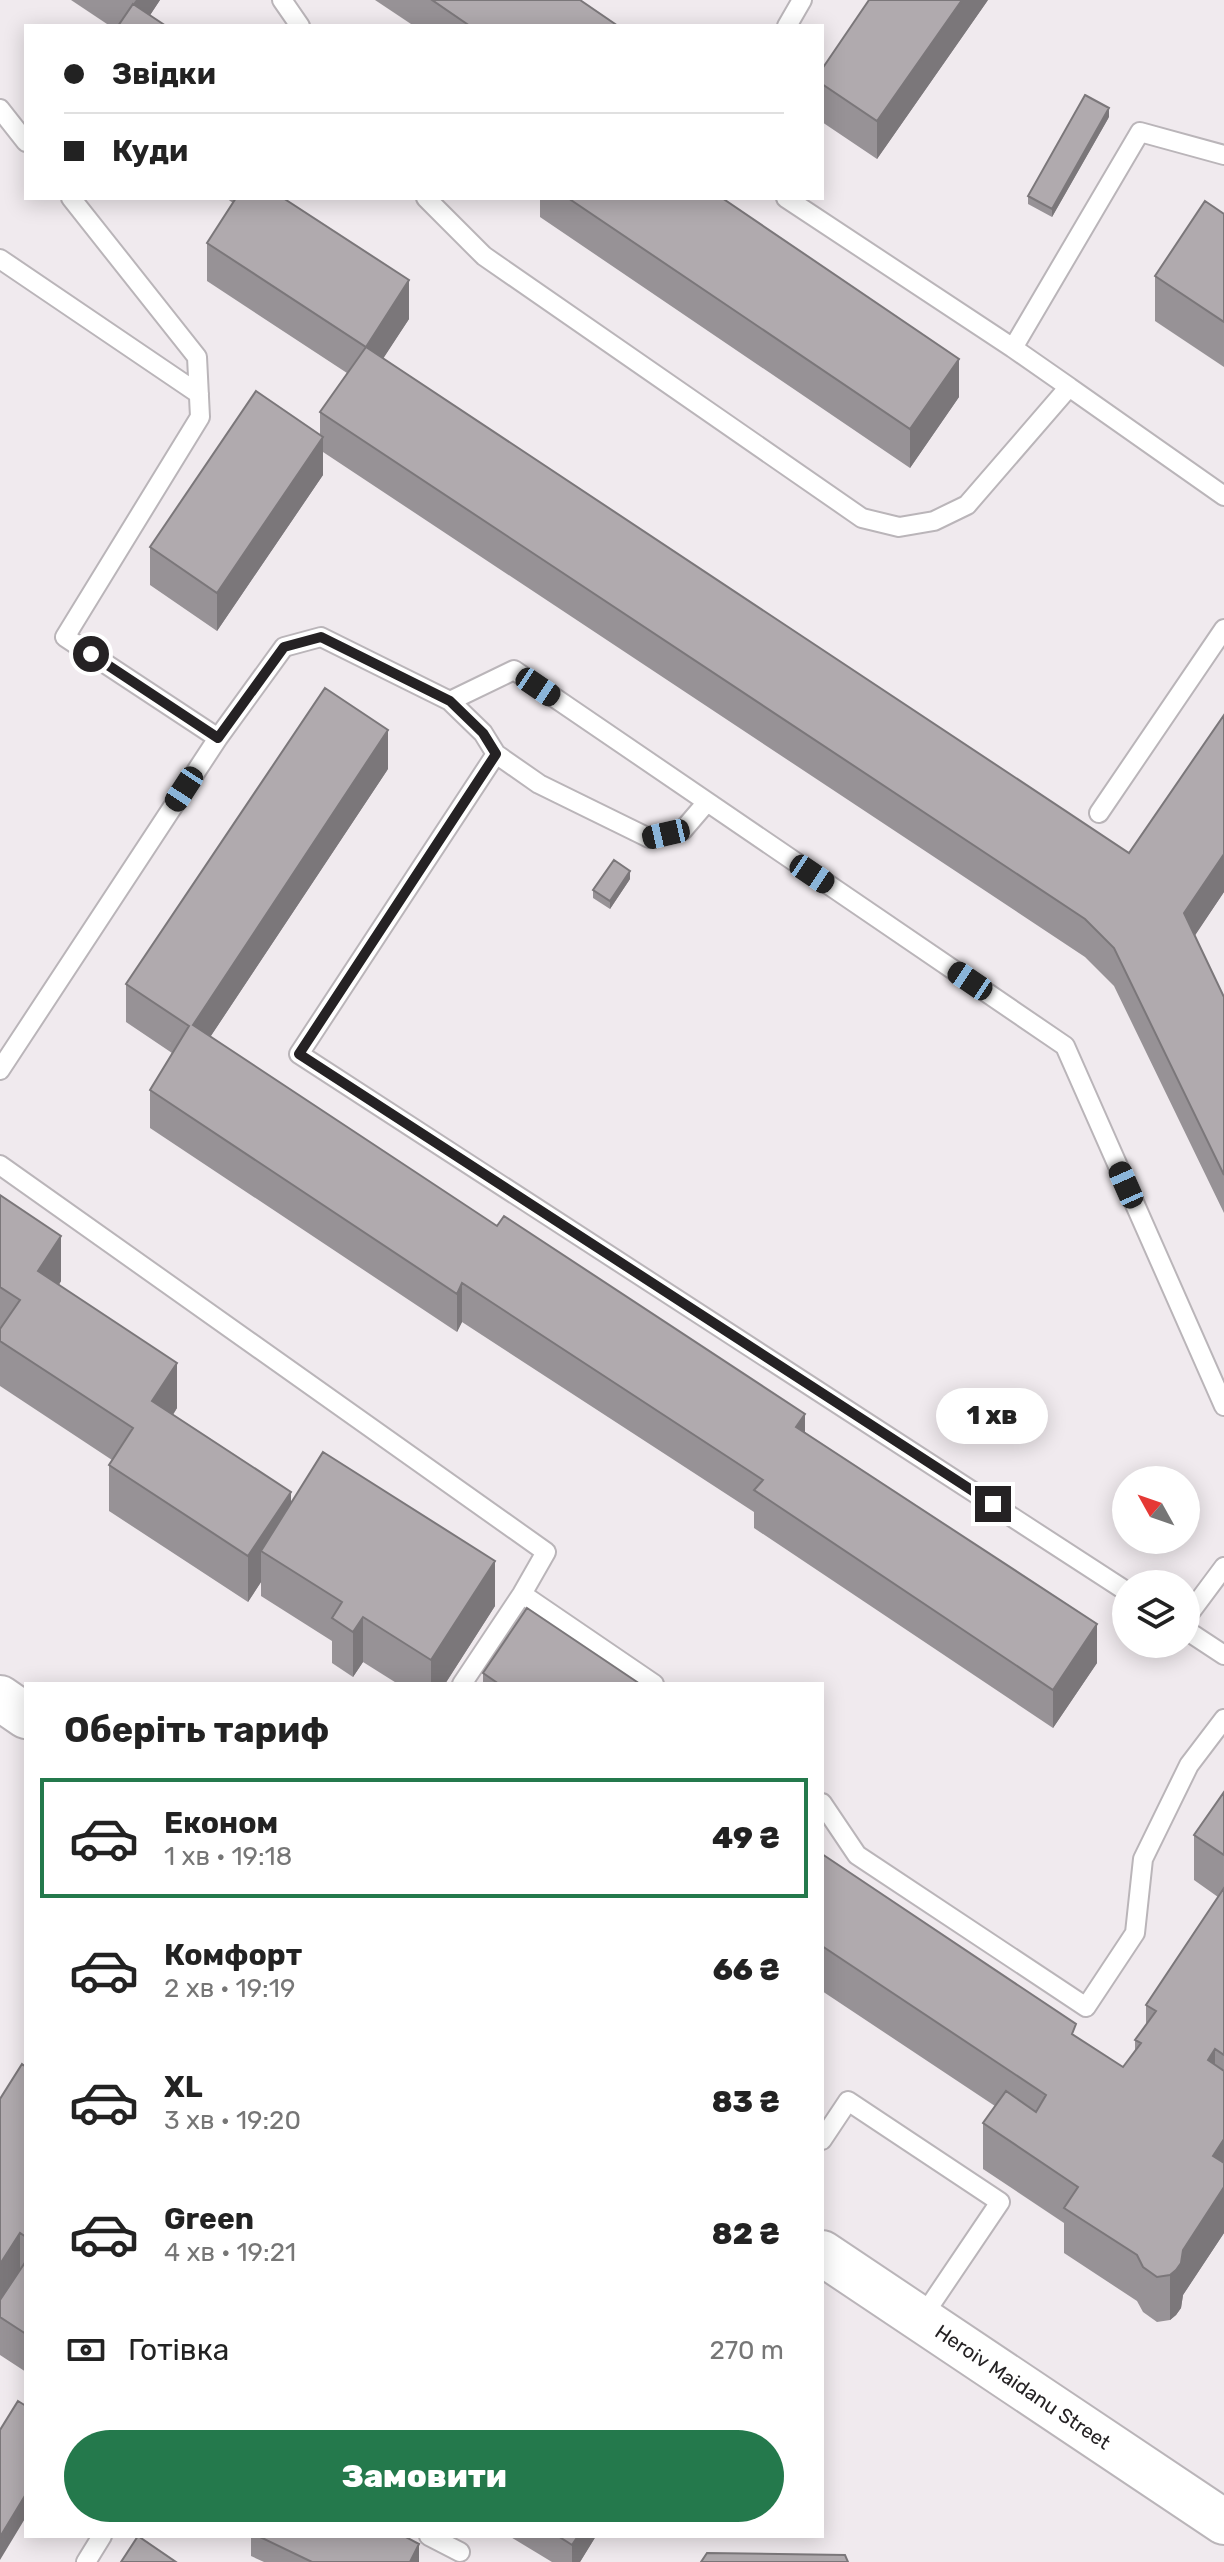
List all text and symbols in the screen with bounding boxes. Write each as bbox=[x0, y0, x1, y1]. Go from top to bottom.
text: Звідки bbox=[112, 56, 216, 92]
text: Куди bbox=[112, 133, 188, 169]
route start bbox=[73, 636, 109, 672]
car bbox=[511, 664, 565, 710]
car bbox=[161, 762, 207, 816]
car bbox=[640, 817, 692, 851]
car bbox=[785, 851, 839, 897]
car bbox=[943, 958, 997, 1004]
car bbox=[1105, 1158, 1147, 1212]
callout: 1 хв bbox=[937, 1388, 1049, 1444]
text: 1 хв bbox=[967, 1400, 1018, 1431]
north arrow bbox=[1112, 1466, 1200, 1554]
map controls bbox=[1112, 1466, 1200, 1658]
route end bbox=[975, 1486, 1011, 1522]
button: layers bbox=[1112, 1570, 1200, 1658]
text: Оберіть тариф bbox=[64, 1708, 329, 1751]
icon: car bbox=[68, 1802, 140, 1874]
text: Економ bbox=[164, 1805, 278, 1841]
text: 49 ₴ bbox=[712, 1820, 780, 1856]
text: 1 хв · 19:18 bbox=[164, 1841, 292, 1872]
icon: car bbox=[68, 1934, 140, 2006]
text: Комфорт bbox=[164, 1937, 302, 1973]
text: 66 ₴ bbox=[713, 1952, 780, 1988]
text: 2 хв · 19:19 bbox=[164, 1973, 295, 2004]
icon: car bbox=[68, 2066, 140, 2138]
text: XL bbox=[164, 2069, 203, 2105]
text: 83 ₴ bbox=[712, 2084, 780, 2120]
text: 3 хв · 19:20 bbox=[164, 2105, 301, 2136]
icon: car bbox=[68, 2198, 140, 2270]
text: Green bbox=[164, 2201, 254, 2237]
text: 82 ₴ bbox=[712, 2216, 780, 2252]
text: 4 хв · 19:21 bbox=[164, 2237, 296, 2268]
street label: Heroiv Maidanu Street bbox=[931, 2319, 1115, 2455]
icon: cash bbox=[64, 2328, 108, 2372]
text: Готівка bbox=[128, 2332, 229, 2368]
text: 270 m bbox=[709, 2335, 784, 2366]
button: Замовити bbox=[64, 2430, 784, 2522]

